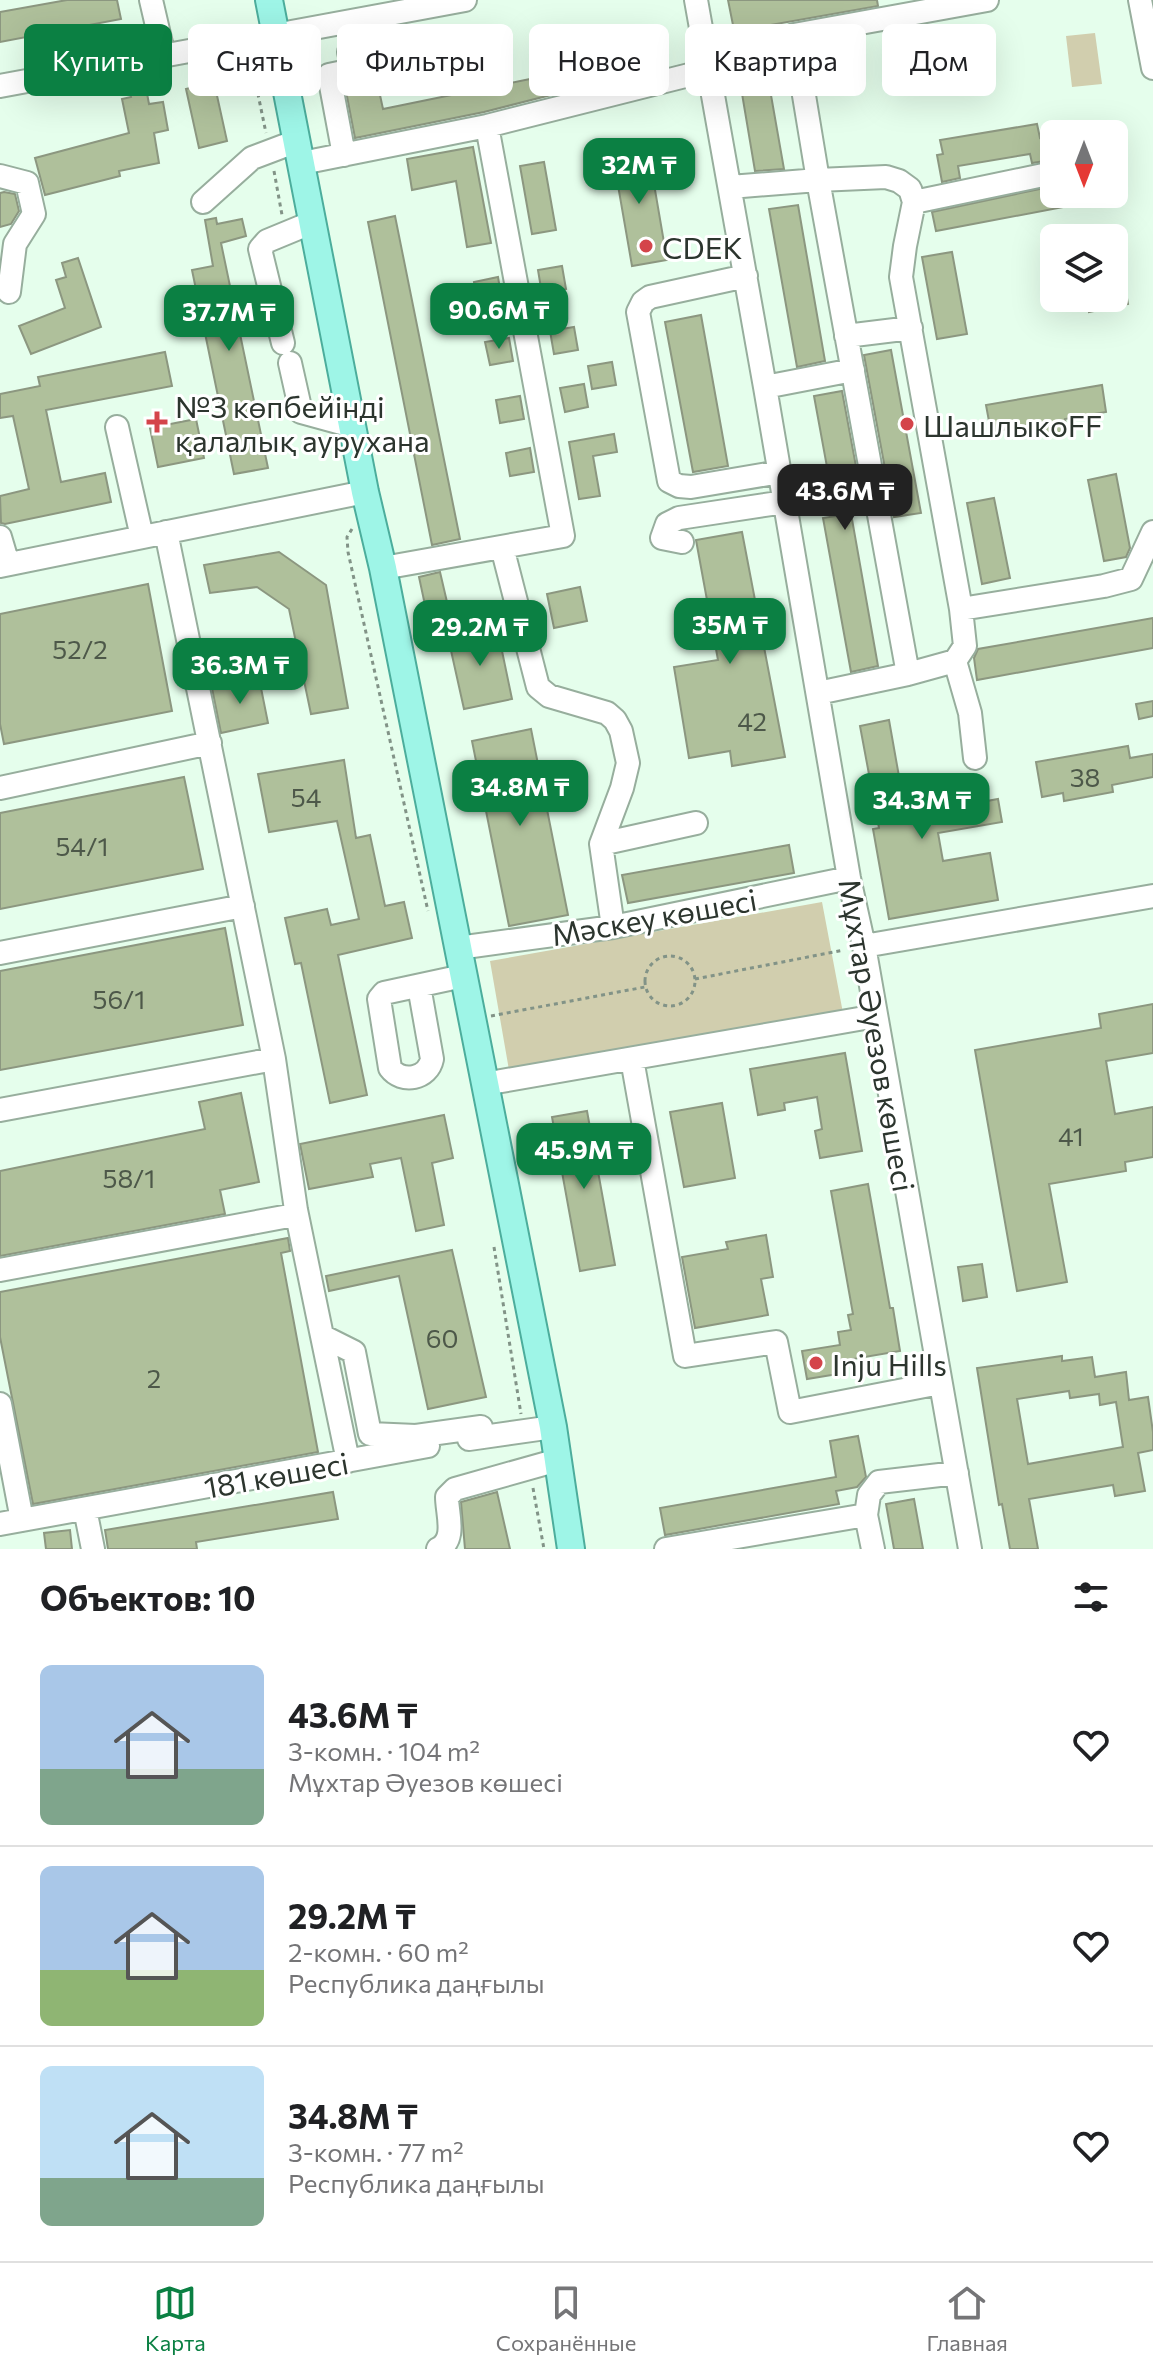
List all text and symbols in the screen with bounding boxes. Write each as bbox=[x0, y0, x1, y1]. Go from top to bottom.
chip: Купить bbox=[24, 24, 172, 96]
chip: Снять bbox=[188, 24, 321, 96]
chip: Фильтры bbox=[337, 24, 513, 96]
chip: Новое bbox=[529, 24, 669, 96]
chip: Квартира bbox=[685, 24, 866, 96]
chip: Дом bbox=[882, 24, 996, 96]
north arrow bbox=[1040, 120, 1128, 208]
map controls bbox=[1040, 120, 1128, 312]
pin: 32M ₸ bbox=[583, 138, 695, 206]
text: 32M ₸ bbox=[601, 148, 677, 179]
button: layers bbox=[1040, 224, 1128, 312]
place label: CDEK bbox=[662, 228, 743, 265]
marker: CDEK bbox=[637, 237, 655, 255]
pin: 90.6M ₸ bbox=[425, 283, 573, 351]
pin: 37.7M ₸ bbox=[155, 285, 303, 353]
text: 90.6M ₸ bbox=[448, 293, 550, 324]
text: 37.7M ₸ bbox=[182, 295, 276, 326]
place label: №3 көпбейінді қалалық аурухана bbox=[175, 387, 430, 458]
place label: ШашлыкoFF bbox=[923, 406, 1102, 443]
marker: №3 көпбейінді қалалық аурухана bbox=[146, 411, 168, 433]
marker: ШашлыкoFF bbox=[898, 415, 916, 433]
pin: 43.6M ₸ bbox=[771, 464, 919, 532]
text: 43.6M ₸ bbox=[795, 474, 895, 505]
pin: 35M ₸ bbox=[674, 598, 786, 666]
pin: 29.2M ₸ bbox=[406, 600, 554, 668]
text: 35M ₸ bbox=[692, 608, 768, 639]
text: 29.2M ₸ bbox=[431, 610, 529, 641]
house number: 52/2 bbox=[52, 633, 108, 664]
pin: 36.3M ₸ bbox=[166, 638, 314, 706]
text: 36.3M ₸ bbox=[191, 648, 289, 679]
house number: 42 bbox=[737, 705, 767, 736]
pin: 34.8M ₸ bbox=[446, 760, 594, 828]
house number: 38 bbox=[1070, 761, 1100, 792]
text: 34.8M ₸ bbox=[470, 770, 570, 801]
pin: 34.3M ₸ bbox=[848, 773, 996, 841]
house number: 54 bbox=[291, 781, 321, 812]
text: 34.3M ₸ bbox=[873, 783, 972, 814]
house number: 54/1 bbox=[55, 830, 109, 861]
street label: Мұхтар Әуезов көшесі bbox=[832, 876, 924, 1194]
street label: Мәскеу көшесі bbox=[548, 880, 760, 952]
house number: 56/1 bbox=[93, 983, 145, 1014]
house number: 41 bbox=[1058, 1120, 1084, 1151]
pin: 45.9M ₸ bbox=[510, 1123, 658, 1191]
text: 45.9M ₸ bbox=[534, 1133, 634, 1164]
house number: 58/1 bbox=[103, 1162, 155, 1193]
house number: 60 bbox=[426, 1322, 458, 1353]
place label: Inju Hills bbox=[832, 1345, 947, 1382]
marker: Inju Hills bbox=[807, 1354, 825, 1372]
house number: 2 bbox=[147, 1362, 161, 1393]
street label: 181 көшесі bbox=[201, 1443, 351, 1505]
icon: filters bbox=[1069, 1575, 1113, 1619]
text: Объектов: 10 bbox=[40, 1576, 256, 1618]
text: 43.6M ₸ bbox=[288, 1693, 418, 1735]
icon: home bbox=[104, 1697, 200, 1793]
icon: heart bbox=[1069, 1723, 1113, 1767]
text: 3-комн. · 104 m² bbox=[288, 1735, 480, 1766]
text: Мұхтар Әуезов көшесі bbox=[288, 1766, 563, 1797]
text: 29.2M ₸ bbox=[288, 1894, 416, 1936]
icon: home bbox=[104, 1898, 200, 1994]
icon: heart bbox=[1069, 1924, 1113, 1968]
text: 2-комн. · 60 m² bbox=[288, 1936, 469, 1967]
text: Республика даңғылы bbox=[288, 1967, 545, 1998]
text: 34.8M ₸ bbox=[288, 2094, 418, 2136]
icon: home bbox=[104, 2098, 200, 2194]
icon: heart bbox=[1069, 2124, 1113, 2168]
text: 3-комн. · 77 m² bbox=[288, 2136, 464, 2167]
text: Республика даңғылы bbox=[288, 2167, 545, 2198]
tab: Карта bbox=[145, 2281, 206, 2356]
tab: Сохранённые bbox=[496, 2281, 636, 2356]
tab: Главная bbox=[926, 2281, 1008, 2356]

